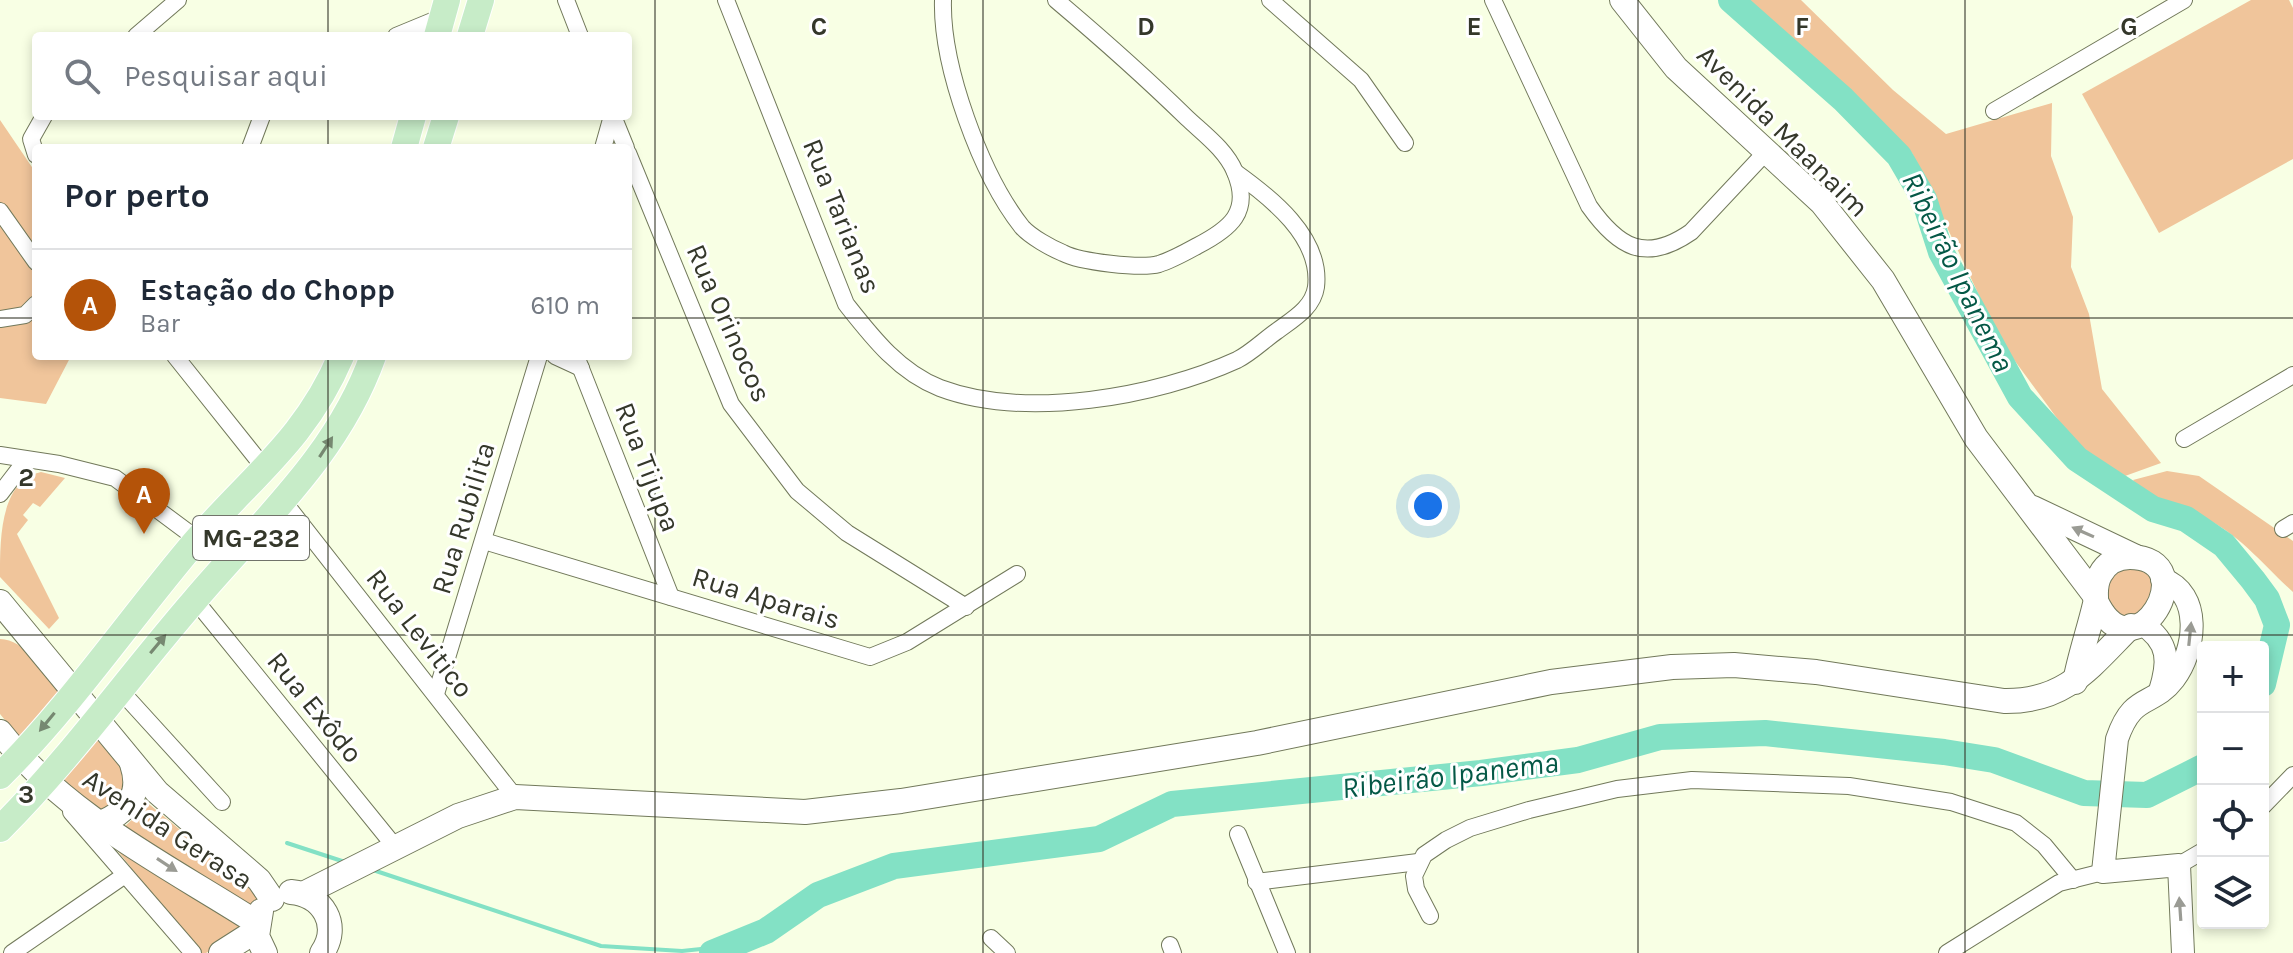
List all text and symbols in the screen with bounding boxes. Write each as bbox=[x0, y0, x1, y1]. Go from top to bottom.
text: C bbox=[811, 11, 827, 42]
text: D bbox=[1137, 11, 1155, 42]
text: E bbox=[1466, 11, 1482, 42]
text: F bbox=[1795, 11, 1809, 42]
text: G bbox=[2120, 11, 2138, 42]
search box bbox=[32, 32, 632, 120]
street label: Avenida Maanaim bbox=[1690, 38, 1876, 224]
icon: search bbox=[60, 54, 104, 98]
text: Pesquisar aqui bbox=[124, 58, 328, 94]
street label: Rua Tarianas bbox=[796, 134, 888, 298]
water label: Ribeirão Ipanema bbox=[1894, 166, 2022, 378]
text: Por perto bbox=[64, 176, 210, 216]
street label: Rua Orinocos bbox=[679, 239, 779, 407]
text: Estação do Chopp bbox=[140, 272, 395, 308]
text: A bbox=[82, 290, 98, 321]
text: 610 m bbox=[531, 290, 600, 321]
text: Bar bbox=[140, 308, 180, 339]
street label: Rua Tijupa bbox=[608, 398, 688, 536]
one-way arrow bbox=[318, 436, 333, 457]
street label: Rua Rubilita bbox=[424, 438, 502, 598]
text: 2 bbox=[18, 462, 34, 493]
pin: A bbox=[118, 468, 170, 534]
your location bbox=[1408, 486, 1448, 526]
road number: MG-232 bbox=[193, 516, 309, 560]
one-way arrow bbox=[2072, 526, 2095, 539]
street label: Rua Aparais bbox=[688, 560, 844, 636]
street label: Rua Levitico bbox=[359, 562, 481, 704]
one-way arrow bbox=[2183, 621, 2196, 646]
one-way arrow bbox=[149, 634, 166, 655]
map controls bbox=[2197, 641, 2269, 929]
button: + bbox=[2197, 641, 2269, 713]
street label: Rua Exôdo bbox=[260, 645, 370, 769]
one-way arrow bbox=[39, 712, 56, 732]
button: − bbox=[2197, 713, 2269, 785]
water label: Ribeirão Ipanema bbox=[1340, 744, 1560, 806]
street label: Avenida Gerasa bbox=[77, 762, 259, 896]
text: 3 bbox=[18, 779, 34, 810]
button: locate bbox=[2197, 785, 2269, 857]
button: layers bbox=[2197, 857, 2269, 929]
one-way arrow bbox=[156, 858, 177, 873]
one-way arrow bbox=[2173, 896, 2186, 921]

